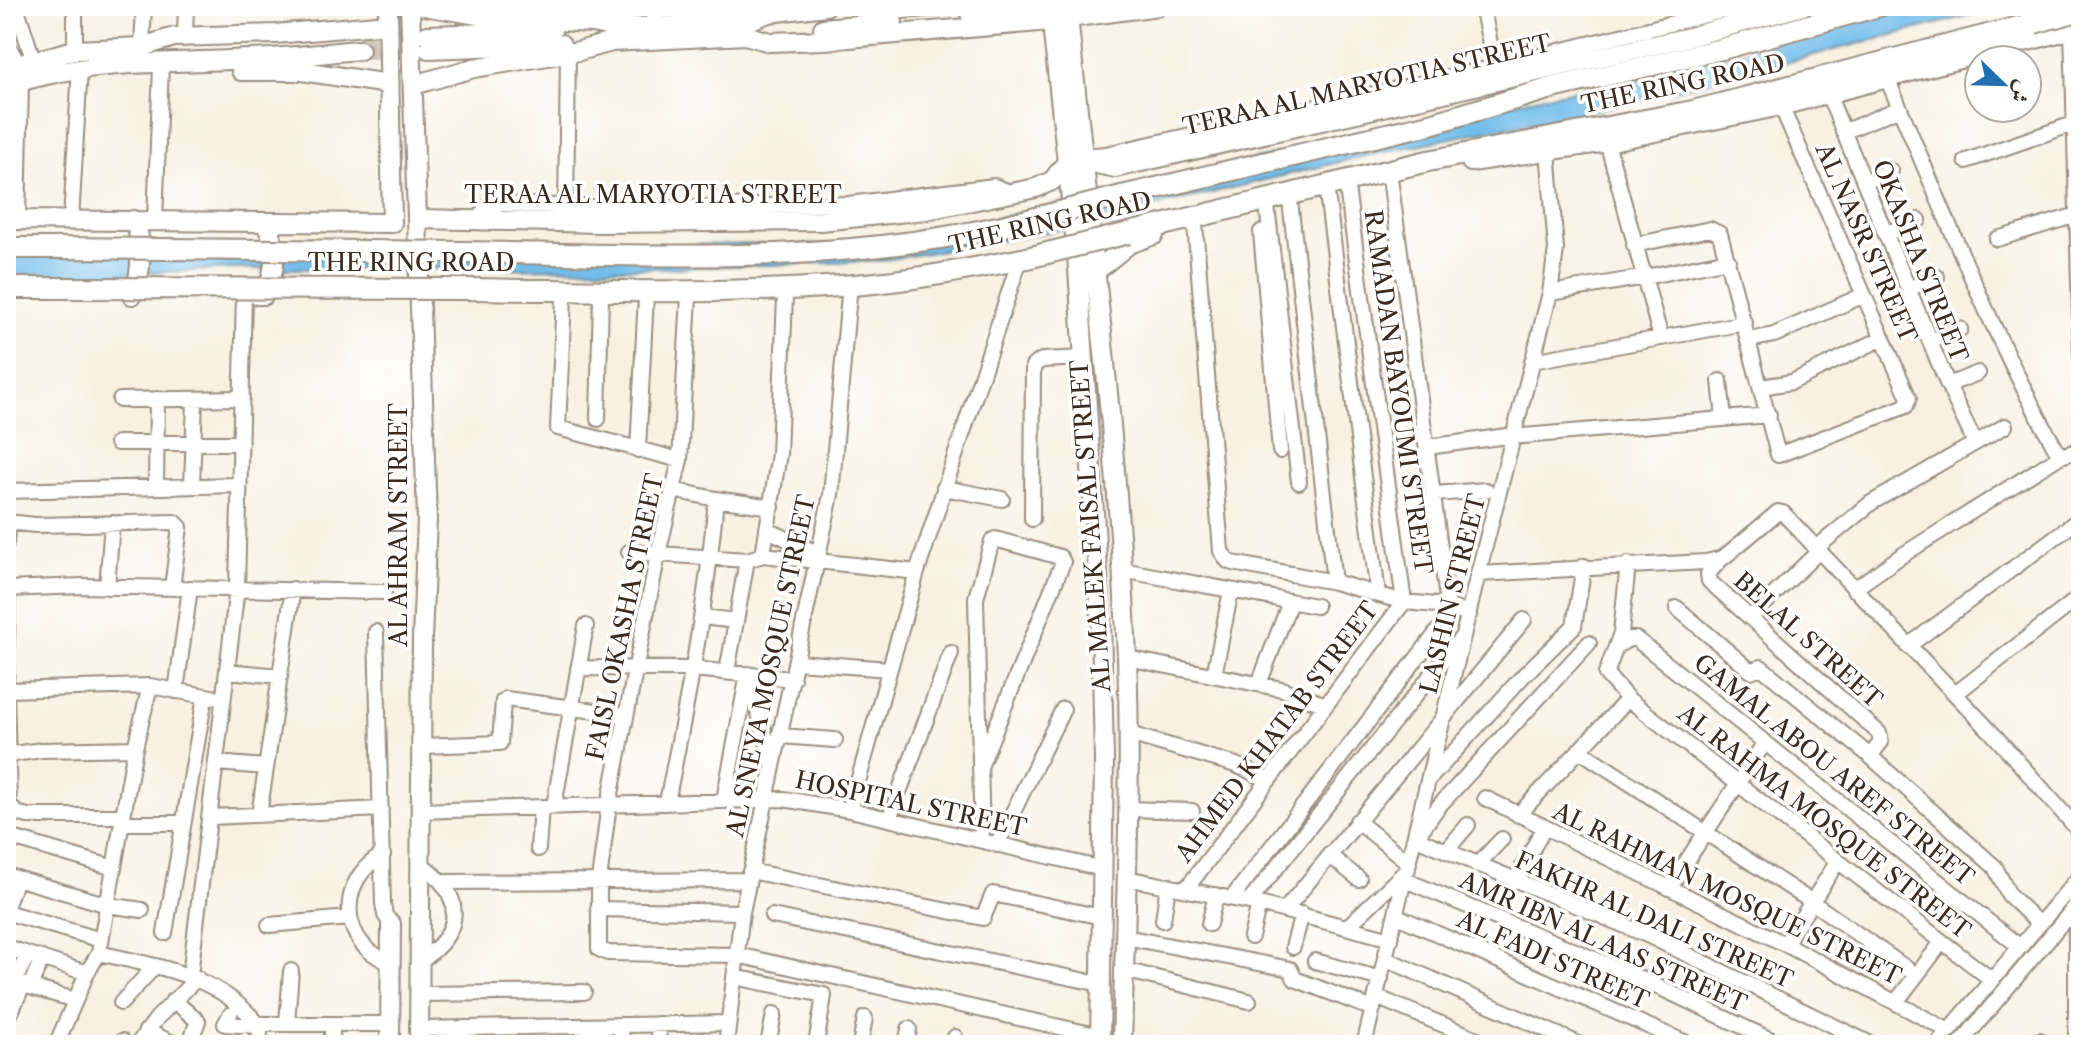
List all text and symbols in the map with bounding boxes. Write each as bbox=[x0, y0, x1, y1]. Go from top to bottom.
street label: TERAA AL MARYOTIA STREET bbox=[1180, 28, 1554, 141]
north arrow bbox=[1963, 44, 2043, 124]
street label: THE RING ROAD bbox=[1579, 48, 1787, 119]
text: ش bbox=[2004, 76, 2038, 107]
street label: AL NASR STREET bbox=[1809, 138, 1923, 347]
street label: OKASHA STREET bbox=[1867, 156, 1974, 366]
street label: TERAA AL MARYOTIA STREET bbox=[464, 180, 842, 209]
street label: THE RING ROAD bbox=[946, 185, 1154, 260]
street label: RAMADAN BAYOUMI STREET bbox=[1359, 208, 1438, 576]
street label: THE RING ROAD bbox=[307, 248, 515, 277]
street label: AL MALEK FAISAL STREET bbox=[1064, 359, 1117, 694]
street label: AL AHRAM STREET bbox=[384, 403, 413, 648]
street label: FAISL OKASHA STREET bbox=[580, 471, 669, 763]
street label: LASHIN STREET bbox=[1414, 491, 1491, 697]
street label: AL SNEYA MOSQUE STREET bbox=[720, 492, 821, 841]
street label: BELAL STREET bbox=[1728, 566, 1888, 714]
street label: AHMED KHATAB STREET bbox=[1169, 596, 1384, 868]
street label: GAMAL ABOU AREF STREET bbox=[1689, 648, 1980, 892]
street label: AL RAHMA MOSQUE STREET bbox=[1672, 698, 1976, 945]
street label: HOSPITAL STREET bbox=[793, 765, 1029, 842]
street label: AL RAHMAN MOSQUE STREET bbox=[1547, 796, 1906, 991]
street label: FAKHR AL DALI STREET bbox=[1511, 845, 1798, 994]
street label: AMR IBN AL AAS STREET bbox=[1454, 865, 1751, 1018]
street label: AL FADI STREET bbox=[1452, 904, 1654, 1015]

